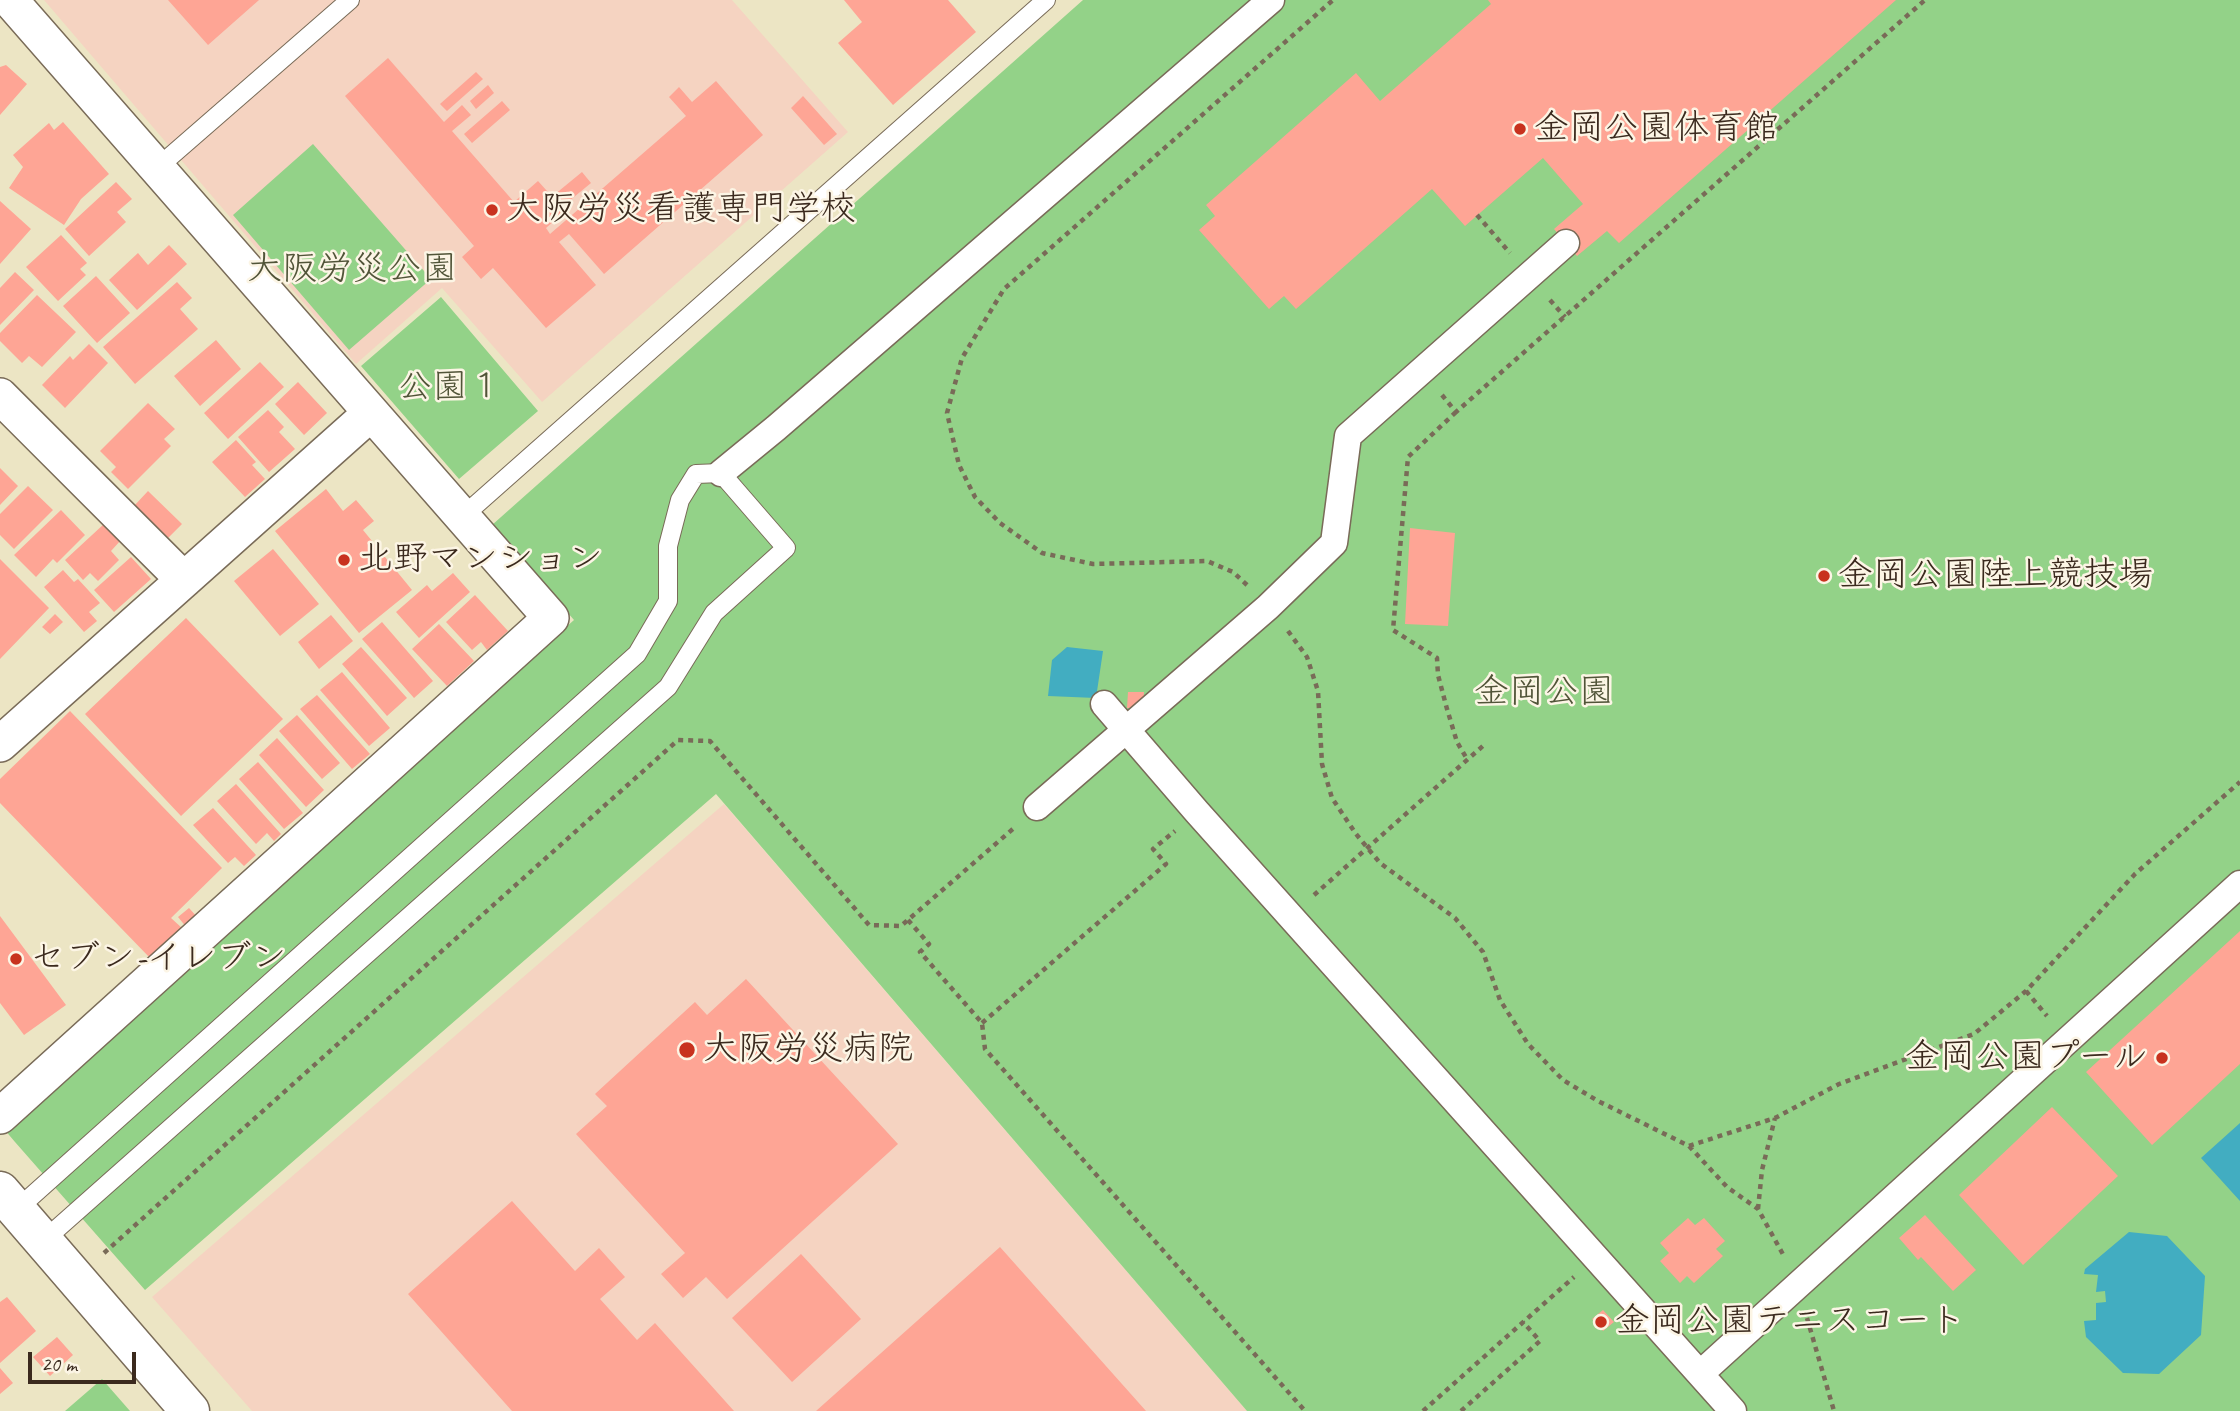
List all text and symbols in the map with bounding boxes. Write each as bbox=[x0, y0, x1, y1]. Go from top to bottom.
place label: 金岡公園体育館 bbox=[1534, 108, 1779, 150]
marker: 金岡公園体育館 bbox=[1512, 121, 1528, 137]
place label: 大阪労災看護専門学校 bbox=[506, 189, 856, 231]
marker: 大阪労災看護専門学校 bbox=[484, 202, 500, 218]
park label: 大阪労災公園 bbox=[247, 249, 457, 291]
park label: 公園１ bbox=[398, 367, 502, 409]
place label: 北野マンション bbox=[358, 539, 603, 581]
marker: 北野マンション bbox=[336, 552, 352, 568]
place label: 金岡公園陸上競技場 bbox=[1838, 555, 2153, 597]
marker: 金岡公園陸上競技場 bbox=[1816, 568, 1832, 584]
park label: 金岡公園 bbox=[1474, 672, 1614, 714]
place label: セブン-イレブン bbox=[30, 938, 286, 980]
marker: セブン-イレブン bbox=[8, 951, 24, 967]
place label: 大阪労災病院 bbox=[703, 1029, 913, 1071]
place label: 金岡公園プール bbox=[1905, 1037, 2148, 1079]
marker: 大阪労災病院 bbox=[677, 1040, 697, 1060]
marker: 金岡公園プール bbox=[2154, 1050, 2170, 1066]
place label: 金岡公園テニスコート bbox=[1615, 1301, 1965, 1343]
marker: 金岡公園テニスコート bbox=[1593, 1314, 1609, 1330]
scale bar bbox=[32, 1338, 140, 1382]
text: 20 m bbox=[41, 1351, 77, 1377]

